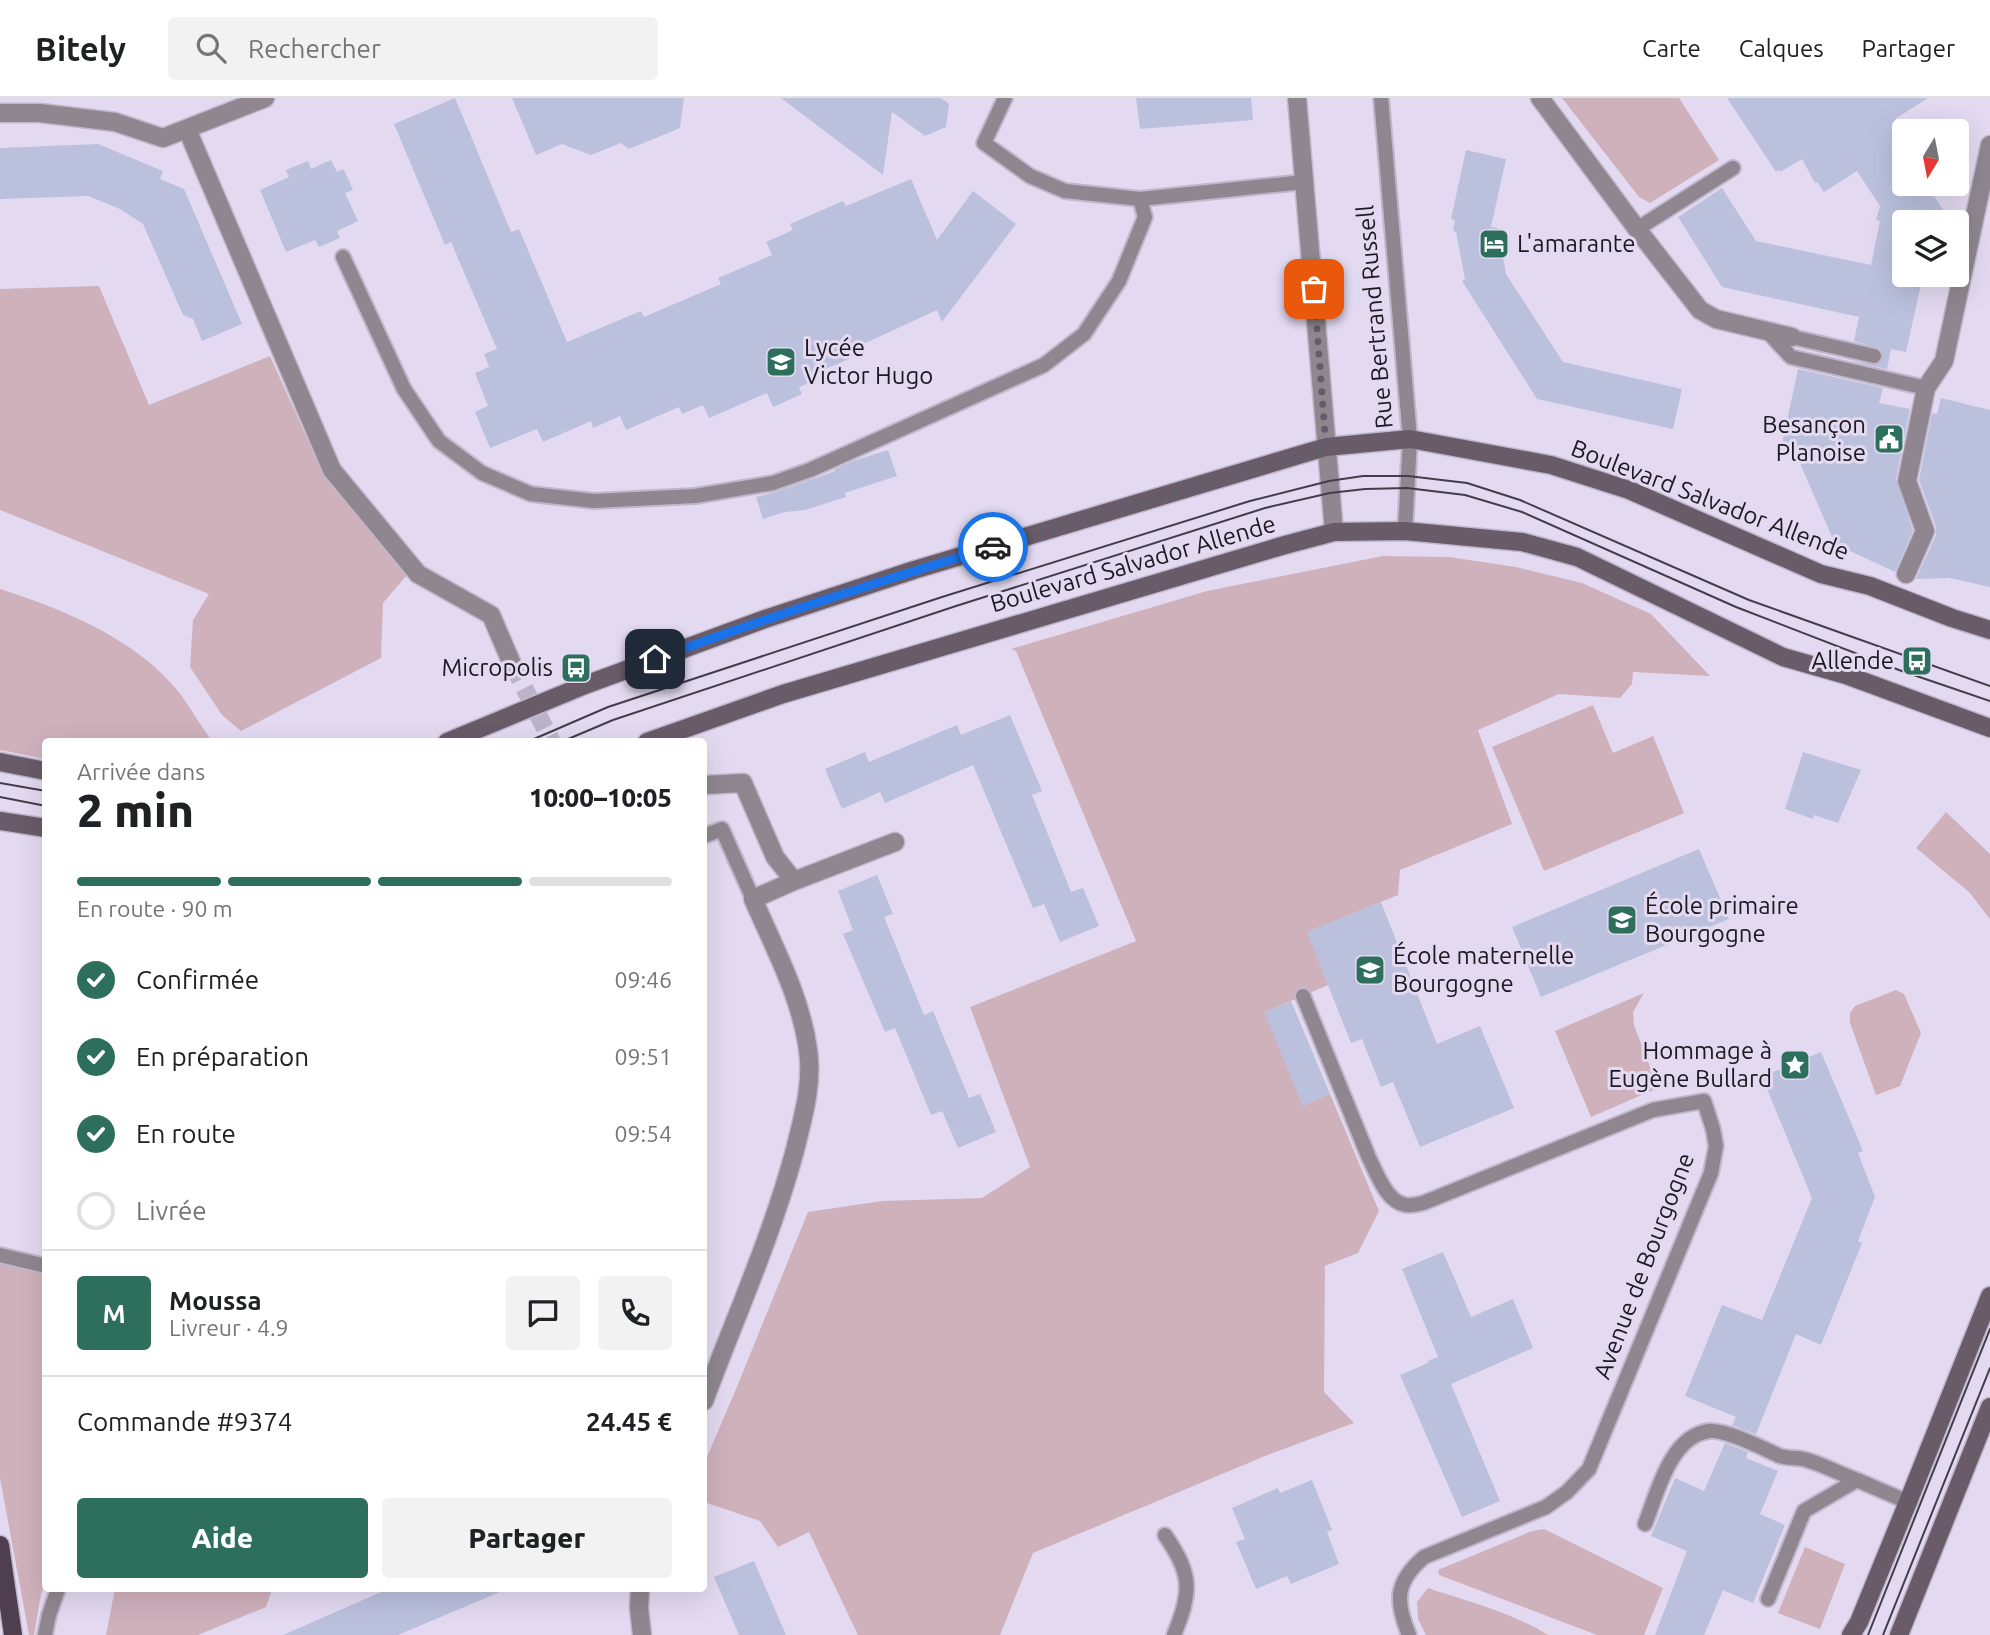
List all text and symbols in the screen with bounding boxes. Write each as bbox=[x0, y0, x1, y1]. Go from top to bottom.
search box bbox=[168, 17, 658, 80]
icon: search bbox=[192, 29, 230, 67]
text: Bitely bbox=[35, 30, 126, 67]
text: Rechercher bbox=[248, 34, 381, 63]
text: Carte bbox=[1642, 35, 1701, 62]
text: Calques bbox=[1739, 35, 1824, 62]
text: Partager bbox=[1862, 35, 1955, 62]
north arrow bbox=[1892, 119, 1969, 196]
map controls bbox=[1892, 119, 1969, 287]
street label: Rue Bertrand Russell bbox=[1351, 204, 1398, 430]
button: layers bbox=[1892, 210, 1969, 287]
hotel icon: L'amarante bbox=[1477, 227, 1511, 261]
place label: L'amarante bbox=[1517, 230, 1635, 257]
pin bbox=[1284, 259, 1344, 319]
icon: bag bbox=[1295, 270, 1333, 308]
place label: Lycée Victor Hugo bbox=[804, 334, 933, 389]
school or university icon: Lycée Victor Hugo bbox=[764, 345, 798, 379]
place label: Besançon Planoise bbox=[1762, 411, 1866, 466]
public building icon: Besançon Planoise bbox=[1872, 422, 1906, 456]
street label: Boulevard Salvador Allende bbox=[1567, 434, 1853, 565]
street label: Boulevard Salvador Allende bbox=[987, 510, 1279, 617]
courier bbox=[958, 512, 1028, 582]
icon: car bbox=[974, 528, 1012, 566]
pin bbox=[625, 629, 685, 689]
icon: home bbox=[636, 640, 674, 678]
bus stop icon: Allende bbox=[1900, 644, 1934, 678]
place label: Allende bbox=[1812, 647, 1894, 674]
bus stop icon: Micropolis bbox=[559, 651, 593, 685]
place label: Micropolis bbox=[441, 654, 553, 681]
text: Arrivée dans bbox=[77, 759, 205, 784]
text: 10:00–10:05 bbox=[529, 783, 672, 812]
text: 2 min bbox=[77, 784, 194, 836]
place label: École primaire Bourgogne bbox=[1645, 891, 1799, 947]
text: En route · 90 m bbox=[77, 896, 233, 921]
school or university icon: École primaire Bourgogne bbox=[1605, 903, 1639, 937]
place label: École maternelle Bourgogne bbox=[1393, 941, 1574, 997]
school or university icon: École maternelle Bourgogne bbox=[1353, 953, 1387, 987]
icon: check bbox=[77, 961, 115, 999]
text: Confirmée bbox=[136, 965, 259, 994]
text: 09:46 bbox=[614, 967, 672, 992]
place label: Hommage à Eugène Bullard bbox=[1608, 1037, 1772, 1092]
icon: check bbox=[77, 1038, 115, 1076]
text: En préparation bbox=[136, 1042, 309, 1071]
text: 09:51 bbox=[614, 1044, 672, 1069]
place icon: Hommage à Eugène Bullard bbox=[1778, 1048, 1812, 1082]
icon: check bbox=[77, 1115, 115, 1153]
text: En route bbox=[136, 1119, 236, 1148]
text: 09:54 bbox=[614, 1121, 672, 1146]
street label: Avenue de Bourgogne bbox=[1588, 1149, 1699, 1383]
text: Livrée bbox=[136, 1196, 207, 1225]
button: chat bbox=[506, 1276, 580, 1350]
button: phone bbox=[598, 1276, 672, 1350]
text: Moussa bbox=[169, 1286, 262, 1315]
text: M bbox=[102, 1299, 126, 1328]
text: Livreur · 4.9 bbox=[169, 1315, 289, 1340]
text: Commande #9374 bbox=[77, 1407, 293, 1436]
text: 24.45 € bbox=[586, 1407, 672, 1436]
button: Aide bbox=[77, 1498, 368, 1578]
button: Partager bbox=[382, 1498, 672, 1578]

